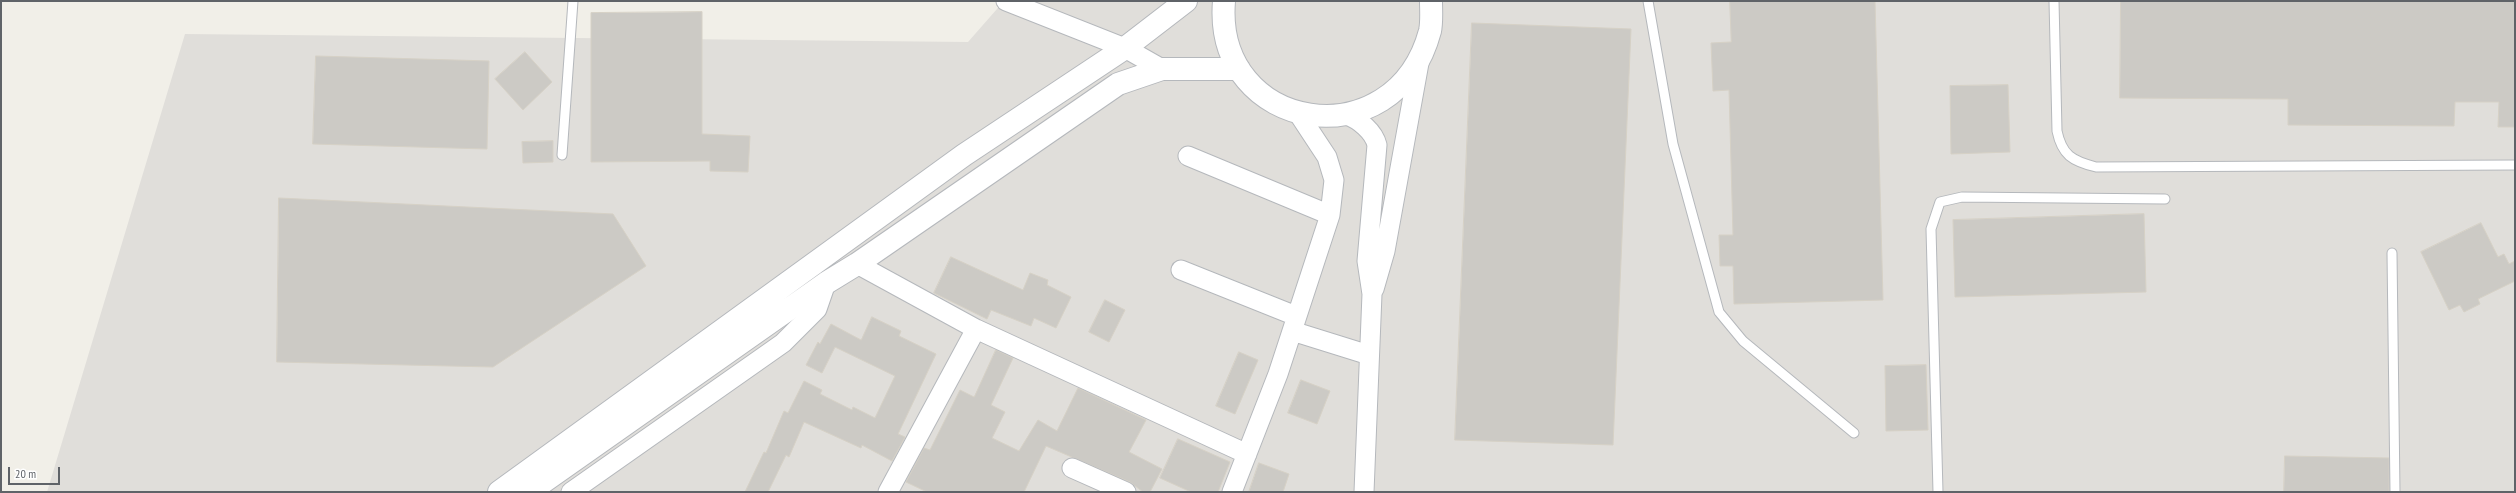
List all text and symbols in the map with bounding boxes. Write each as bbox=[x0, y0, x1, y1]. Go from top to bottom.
scale bar bbox=[10, 459, 62, 485]
text: 20 m bbox=[15, 466, 36, 481]

